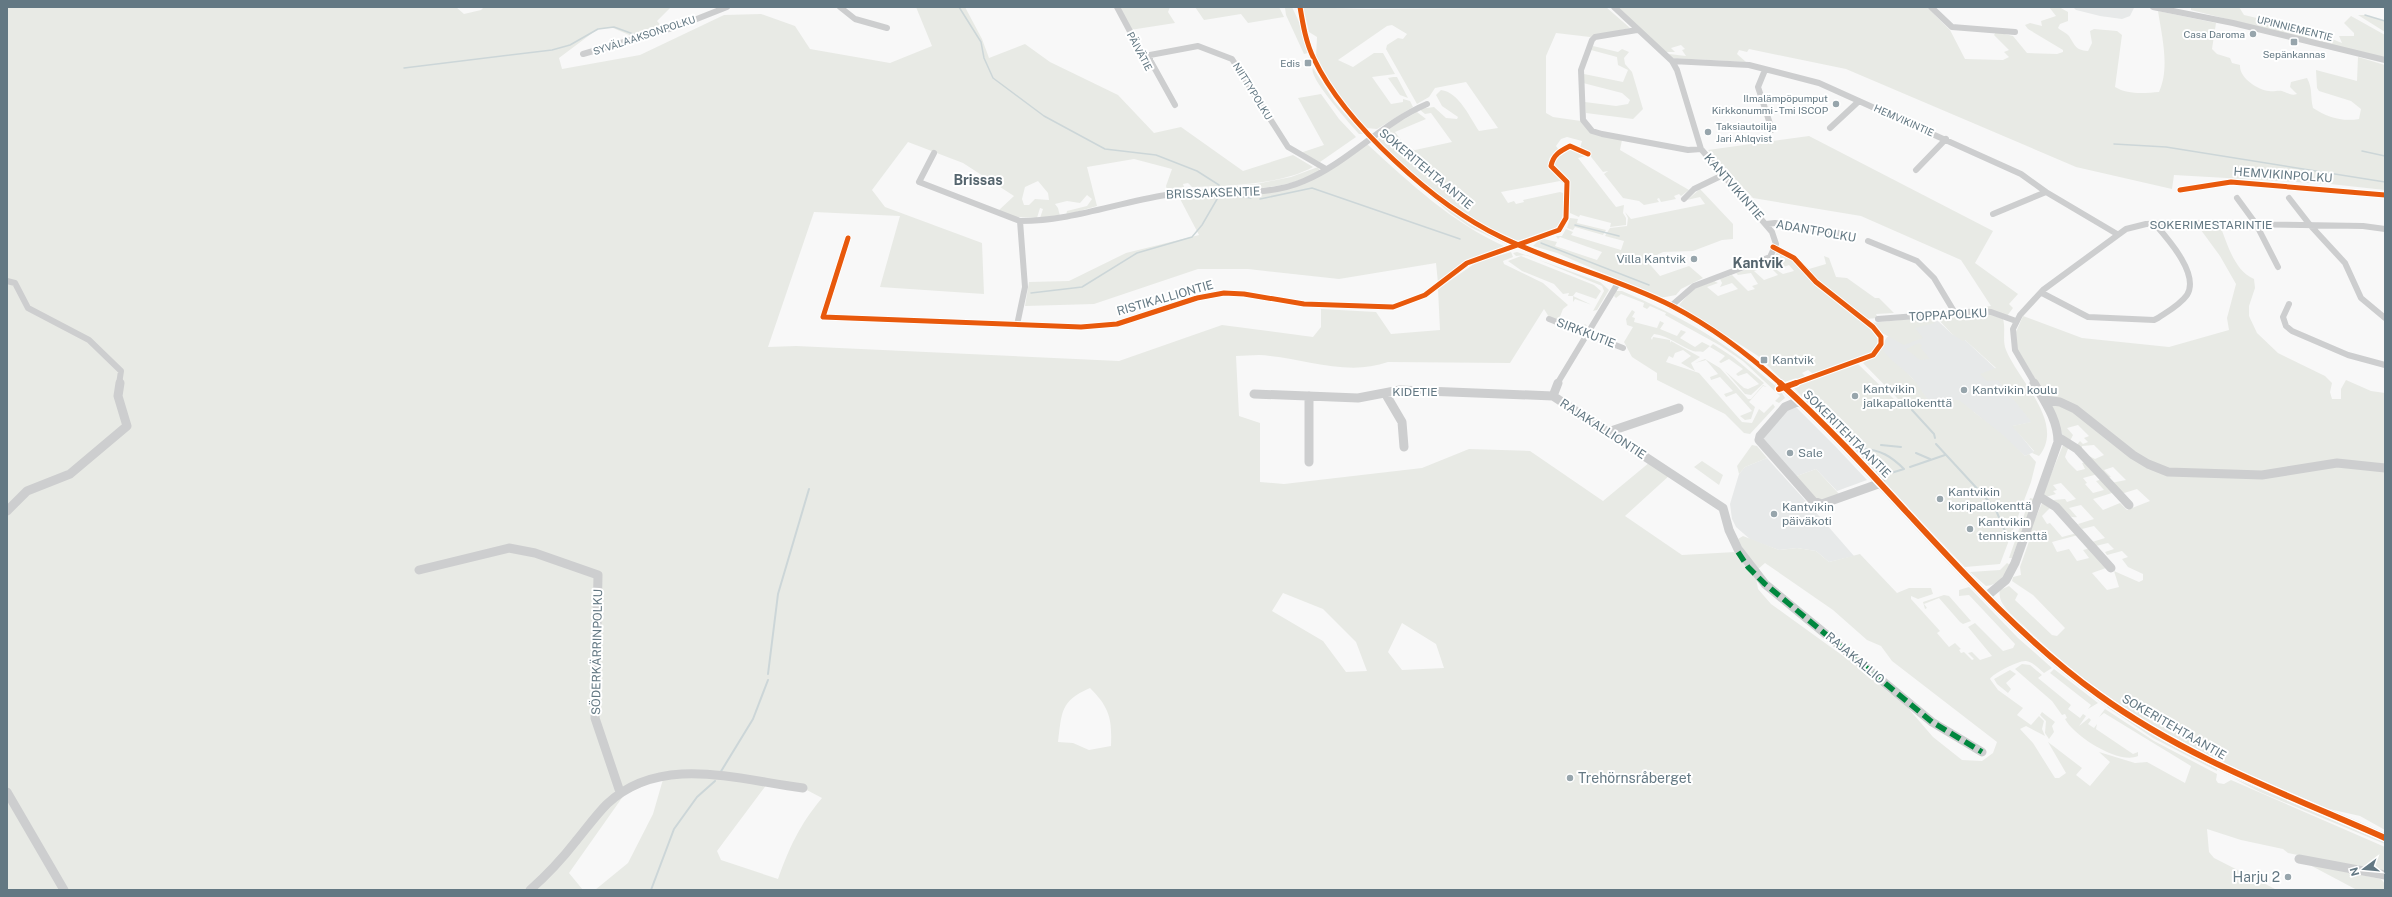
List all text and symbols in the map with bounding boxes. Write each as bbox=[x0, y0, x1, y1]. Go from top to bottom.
street label: SYVÄLAAKSONPOLKU bbox=[591, 13, 697, 57]
street label: UPINNIEMENTIE bbox=[2256, 13, 2334, 43]
place label: Casa Daroma bbox=[2184, 28, 2245, 40]
street label: PÄIVÄTIE bbox=[1125, 29, 1155, 73]
marker: Casa Daroma bbox=[2248, 29, 2258, 39]
marker: Sepänkannas bbox=[2289, 37, 2299, 47]
place label: Sepänkannas bbox=[2263, 48, 2325, 60]
place label: Edis bbox=[1280, 57, 1300, 69]
marker: Edis bbox=[1303, 58, 1313, 68]
street label: NIITTYPOLKU bbox=[1231, 60, 1275, 122]
place label: Ilmalämpöpumput Kirkkonummi - Tmi ISCOP bbox=[1712, 92, 1829, 116]
marker: Ilmalämpöpumput Kirkkonummi - Tmi ISCOP bbox=[1831, 99, 1841, 109]
street label: HEMVIKINTIE bbox=[1872, 101, 1936, 139]
place label: Taksiautoilija Jari Ahlqvist bbox=[1716, 120, 1777, 144]
street label: SOKERITEHTAANTIE bbox=[1376, 126, 1476, 212]
marker: Taksiautoilija Jari Ahlqvist bbox=[1703, 127, 1713, 137]
street label: KANTVIKINTIE bbox=[1701, 151, 1767, 223]
street label: HEMVIKINPOLKU bbox=[2233, 165, 2333, 185]
district label: Brissas bbox=[953, 172, 1003, 188]
street label: BRISSAKSENTIE bbox=[1166, 184, 1260, 202]
street label: ADANTPOLKU bbox=[1775, 217, 1857, 245]
street label: SOKERIMESTARINTIE bbox=[2150, 218, 2272, 232]
place label: Villa Kantvik bbox=[1616, 252, 1686, 266]
marker: Villa Kantvik bbox=[1689, 254, 1699, 264]
district label: Kantvik bbox=[1733, 255, 1783, 271]
street label: RISTIKALLIONTIE bbox=[1115, 278, 1215, 318]
street label: TOPPAPOLKU bbox=[1908, 306, 1988, 324]
street label: SIRKKUTIE bbox=[1555, 315, 1617, 351]
place label: Kantvik bbox=[1772, 353, 1814, 367]
marker: Kantvik bbox=[1759, 355, 1769, 365]
place label: Kantvikin jalkapallokenttä bbox=[1862, 382, 1952, 410]
place label: Kantvikin koulu bbox=[1972, 383, 2057, 397]
street label: KIDETIE bbox=[1392, 385, 1438, 399]
marker: Kantvikin koulu bbox=[1959, 385, 1969, 395]
street label: SOKERITEHTAANTIE bbox=[1800, 387, 1894, 481]
marker: Kantvikin jalkapallokenttä bbox=[1850, 391, 1860, 401]
street label: RAJAKALLIONTIE bbox=[1557, 396, 1649, 462]
place label: Sale bbox=[1798, 446, 1823, 460]
marker: Sale bbox=[1785, 448, 1795, 458]
place label: Kantvikin koripallokenttä bbox=[1948, 485, 2032, 513]
marker: Kantvikin koripallokenttä bbox=[1935, 494, 1945, 504]
place label: Kantvikin päiväkoti bbox=[1782, 500, 1834, 528]
marker: Kantvikin päiväkoti bbox=[1769, 509, 1779, 519]
place label: Kantvikin tenniskenttä bbox=[1978, 515, 2047, 543]
marker: Kantvikin tenniskenttä bbox=[1965, 524, 1975, 534]
street label: SÖDERKÄRRINPOLKU bbox=[589, 589, 605, 715]
street label: RAJAKALLIO bbox=[1823, 629, 1887, 687]
street label: SOKERITEHTAANTIE bbox=[2119, 691, 2229, 763]
place label: Trehörnsråberget bbox=[1578, 770, 1692, 786]
marker: Trehörnsråberget bbox=[1565, 773, 1575, 783]
north arrow bbox=[2344, 849, 2384, 889]
text: N bbox=[2347, 866, 2361, 878]
place label: Harju 2 bbox=[2233, 869, 2280, 885]
marker: Harju 2 bbox=[2283, 872, 2293, 882]

